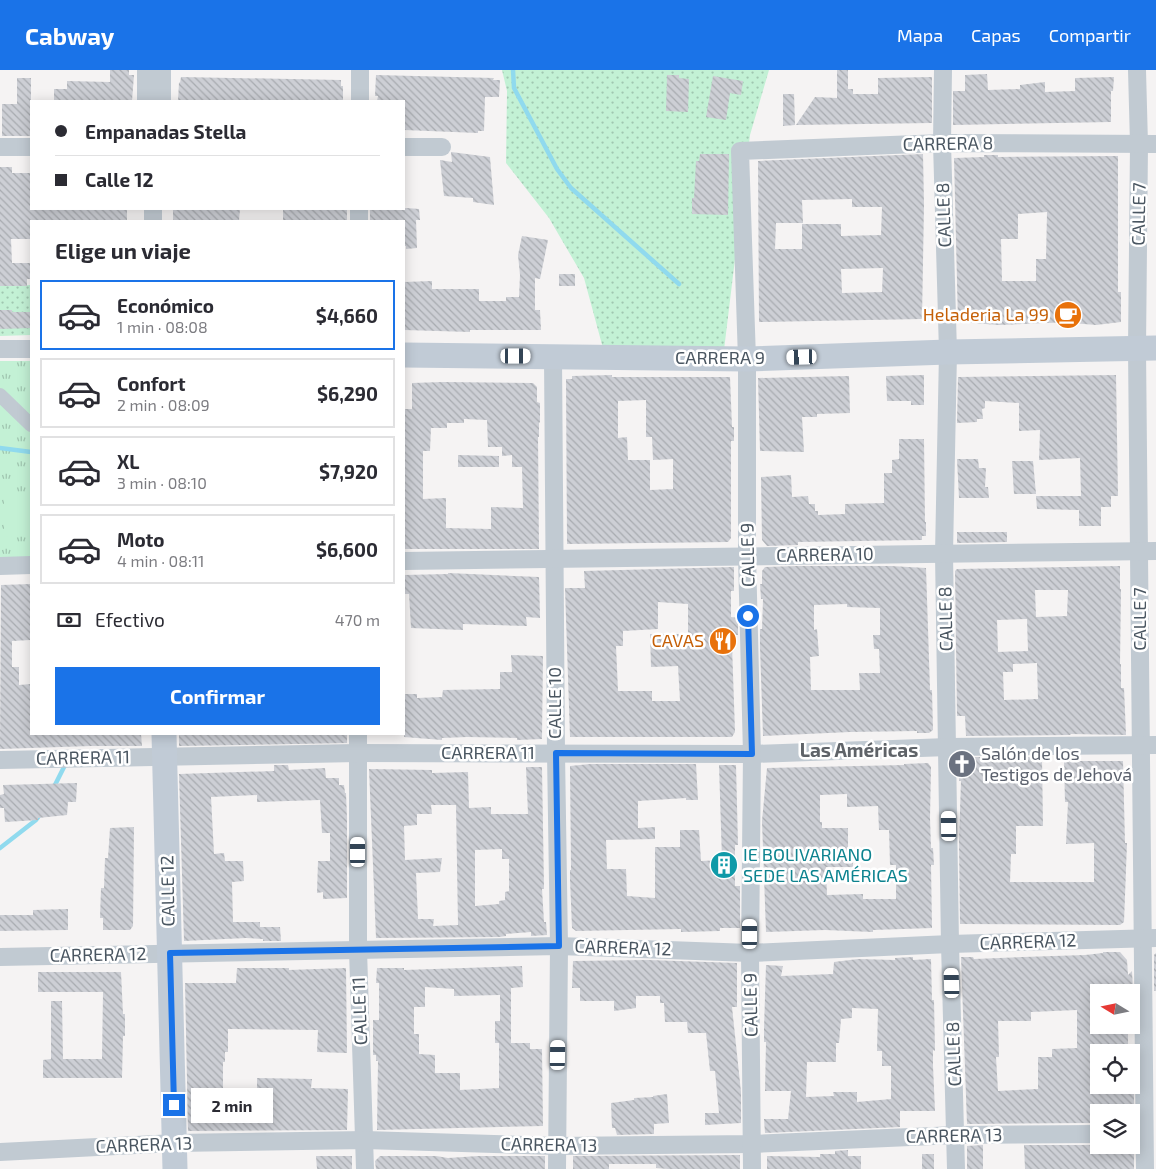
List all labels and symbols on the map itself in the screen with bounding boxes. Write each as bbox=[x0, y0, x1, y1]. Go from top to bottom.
street label: CARRERA 8 bbox=[902, 131, 993, 155]
street label: CALLE 8 bbox=[931, 182, 955, 248]
street label: CALLE 7 bbox=[1126, 182, 1150, 246]
cafe icon: Heladeria La 99 bbox=[1053, 300, 1083, 330]
place label: Heladeria La 99 bbox=[923, 303, 1049, 325]
street label: CARRERA 9 bbox=[675, 346, 765, 368]
car bbox=[501, 349, 531, 364]
car bbox=[786, 349, 817, 365]
street label: CALLE 9 bbox=[735, 523, 759, 587]
street label: CARRERA 10 bbox=[776, 542, 874, 566]
street label: CALLE 8 bbox=[933, 586, 957, 652]
street label: CALLE 7 bbox=[1128, 587, 1150, 651]
route start bbox=[737, 605, 759, 627]
restaurant icon: CAVAS bbox=[708, 626, 738, 656]
place label: CAVAS bbox=[652, 629, 704, 651]
street label: CALLE 10 bbox=[543, 667, 565, 739]
district label: Las Américas bbox=[800, 738, 918, 761]
street label: CARRERA 11 bbox=[441, 741, 535, 763]
place label: Salón de los Testigos de Jehová bbox=[981, 742, 1132, 785]
street label: CARRERA 11 bbox=[36, 745, 130, 769]
church icon: Salón de los Testigos de Jehová bbox=[947, 749, 977, 779]
car bbox=[941, 811, 956, 841]
car bbox=[350, 837, 365, 867]
place label: IE BOLIVARIANO SEDE LAS AMÉRICAS bbox=[743, 843, 908, 886]
building icon: IE BOLIVARIANO SEDE LAS AMÉRICAS bbox=[709, 850, 739, 880]
street label: CALLE 12 bbox=[155, 855, 179, 927]
car bbox=[742, 919, 757, 949]
street label: CARRERA 12 bbox=[979, 928, 1077, 954]
street label: CARRERA 12 bbox=[574, 934, 672, 960]
street label: CARRERA 12 bbox=[49, 942, 147, 966]
car bbox=[943, 968, 960, 998]
street label: CALLE 9 bbox=[738, 973, 762, 1037]
street label: CALLE 11 bbox=[347, 976, 371, 1046]
north arrow bbox=[1090, 984, 1140, 1034]
street label: CALLE 8 bbox=[941, 1021, 965, 1087]
car bbox=[550, 1040, 565, 1070]
callout: 2 min bbox=[192, 1088, 274, 1122]
route end bbox=[163, 1094, 185, 1116]
street label: CARRERA 13 bbox=[905, 1123, 1003, 1147]
street label: CARRERA 13 bbox=[95, 1131, 193, 1157]
street label: CARRERA 13 bbox=[500, 1132, 598, 1156]

